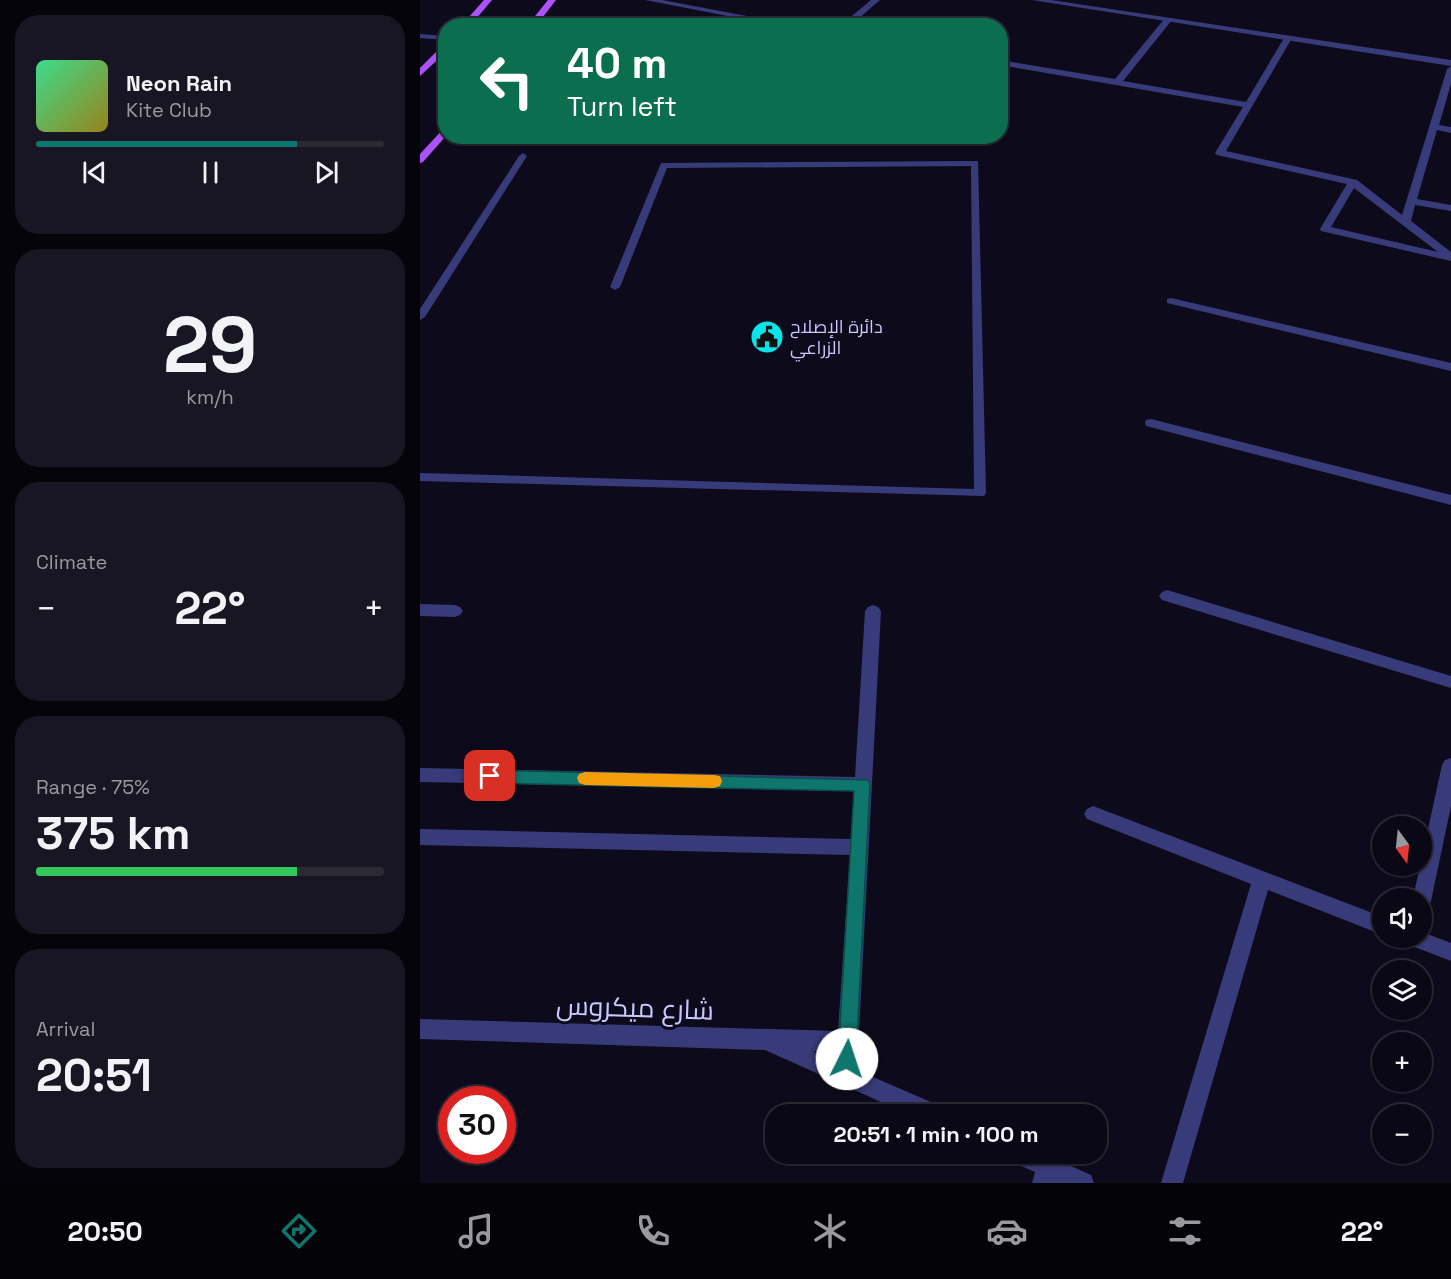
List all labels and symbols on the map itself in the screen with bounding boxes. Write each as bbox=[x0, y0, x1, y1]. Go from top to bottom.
place label: دائرة الإصلاح الزراعي bbox=[790, 315, 883, 362]
public building icon: دائرة الإصلاح الزراعي bbox=[749, 319, 785, 355]
pin bbox=[464, 750, 515, 801]
north arrow bbox=[1372, 816, 1432, 876]
street label: شارع ميكروس bbox=[556, 987, 714, 1029]
position arrow bbox=[815, 1027, 879, 1091]
speed limit sign: 30 bbox=[438, 1086, 516, 1164]

